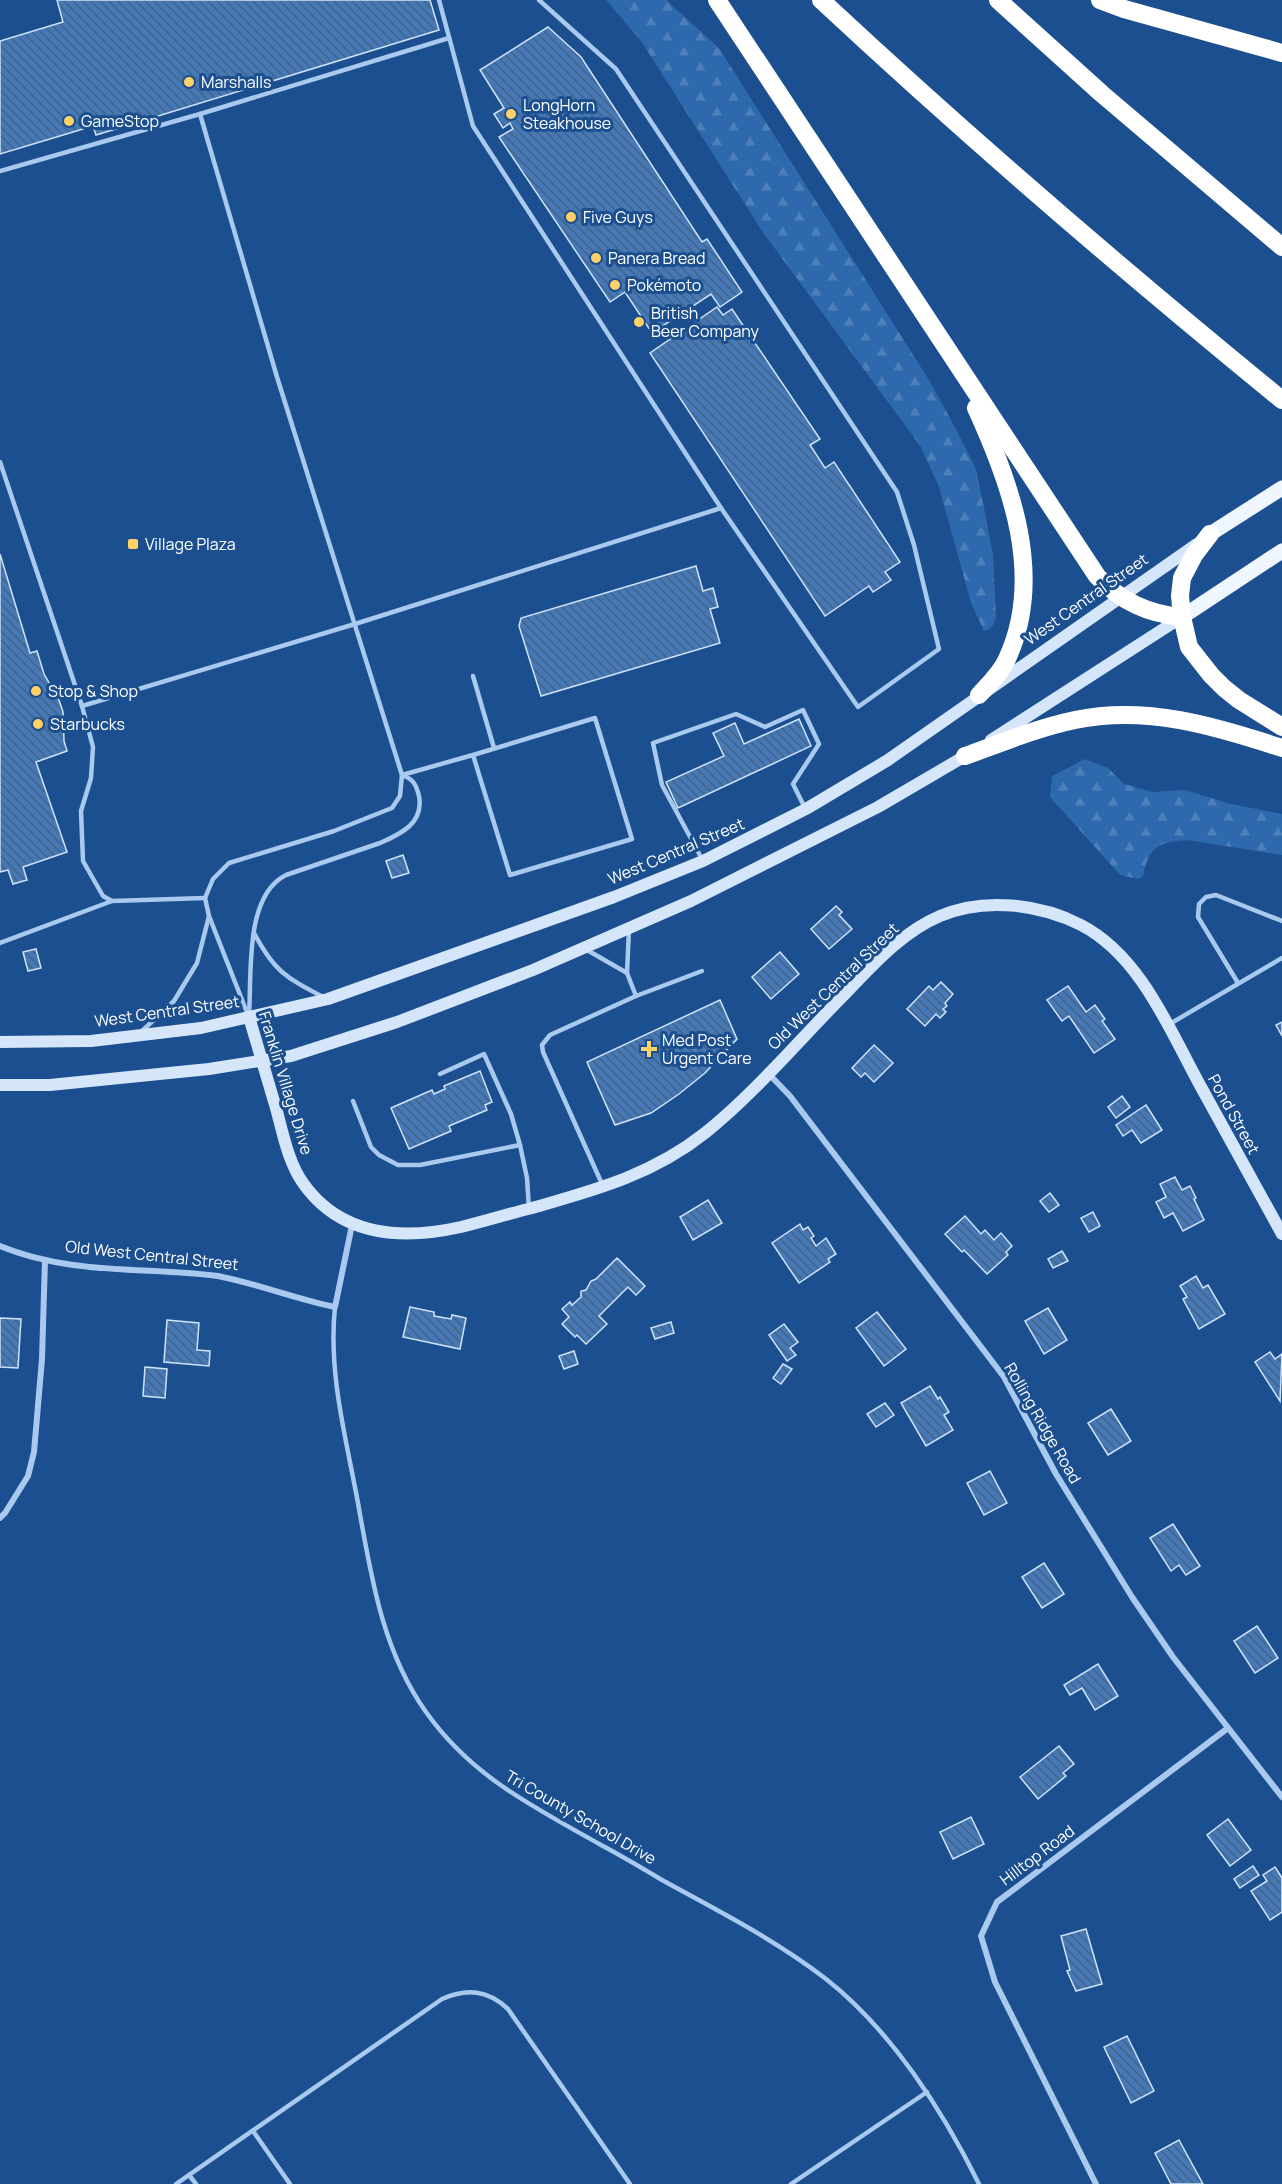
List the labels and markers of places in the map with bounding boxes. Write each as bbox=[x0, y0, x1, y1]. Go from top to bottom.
place label: Marshalls bbox=[201, 71, 271, 93]
marker: Marshalls bbox=[182, 75, 196, 89]
place label: LongHorn Steakhouse bbox=[523, 94, 611, 134]
marker: LongHorn Steakhouse bbox=[504, 107, 518, 121]
place label: GameStop bbox=[81, 110, 159, 132]
marker: GameStop bbox=[62, 114, 76, 128]
place label: Five Guys bbox=[583, 206, 653, 228]
marker: Five Guys bbox=[564, 210, 578, 224]
place label: Panera Bread bbox=[608, 247, 706, 269]
marker: Panera Bread bbox=[589, 251, 603, 265]
place label: Pokémoto bbox=[627, 274, 701, 296]
marker: Pokémoto bbox=[608, 278, 622, 292]
place label: British Beer Company bbox=[651, 302, 760, 342]
marker: British Beer Company bbox=[632, 315, 646, 329]
place label: Village Plaza bbox=[145, 533, 236, 555]
marker: Village Plaza bbox=[126, 537, 140, 551]
place label: Stop & Shop bbox=[48, 680, 138, 702]
marker: Stop & Shop bbox=[29, 684, 43, 698]
place label: Starbucks bbox=[50, 713, 125, 735]
marker: Starbucks bbox=[31, 717, 45, 731]
place label: Med Post Urgent Care bbox=[662, 1029, 752, 1069]
marker: Med Post Urgent Care bbox=[640, 1040, 658, 1058]

